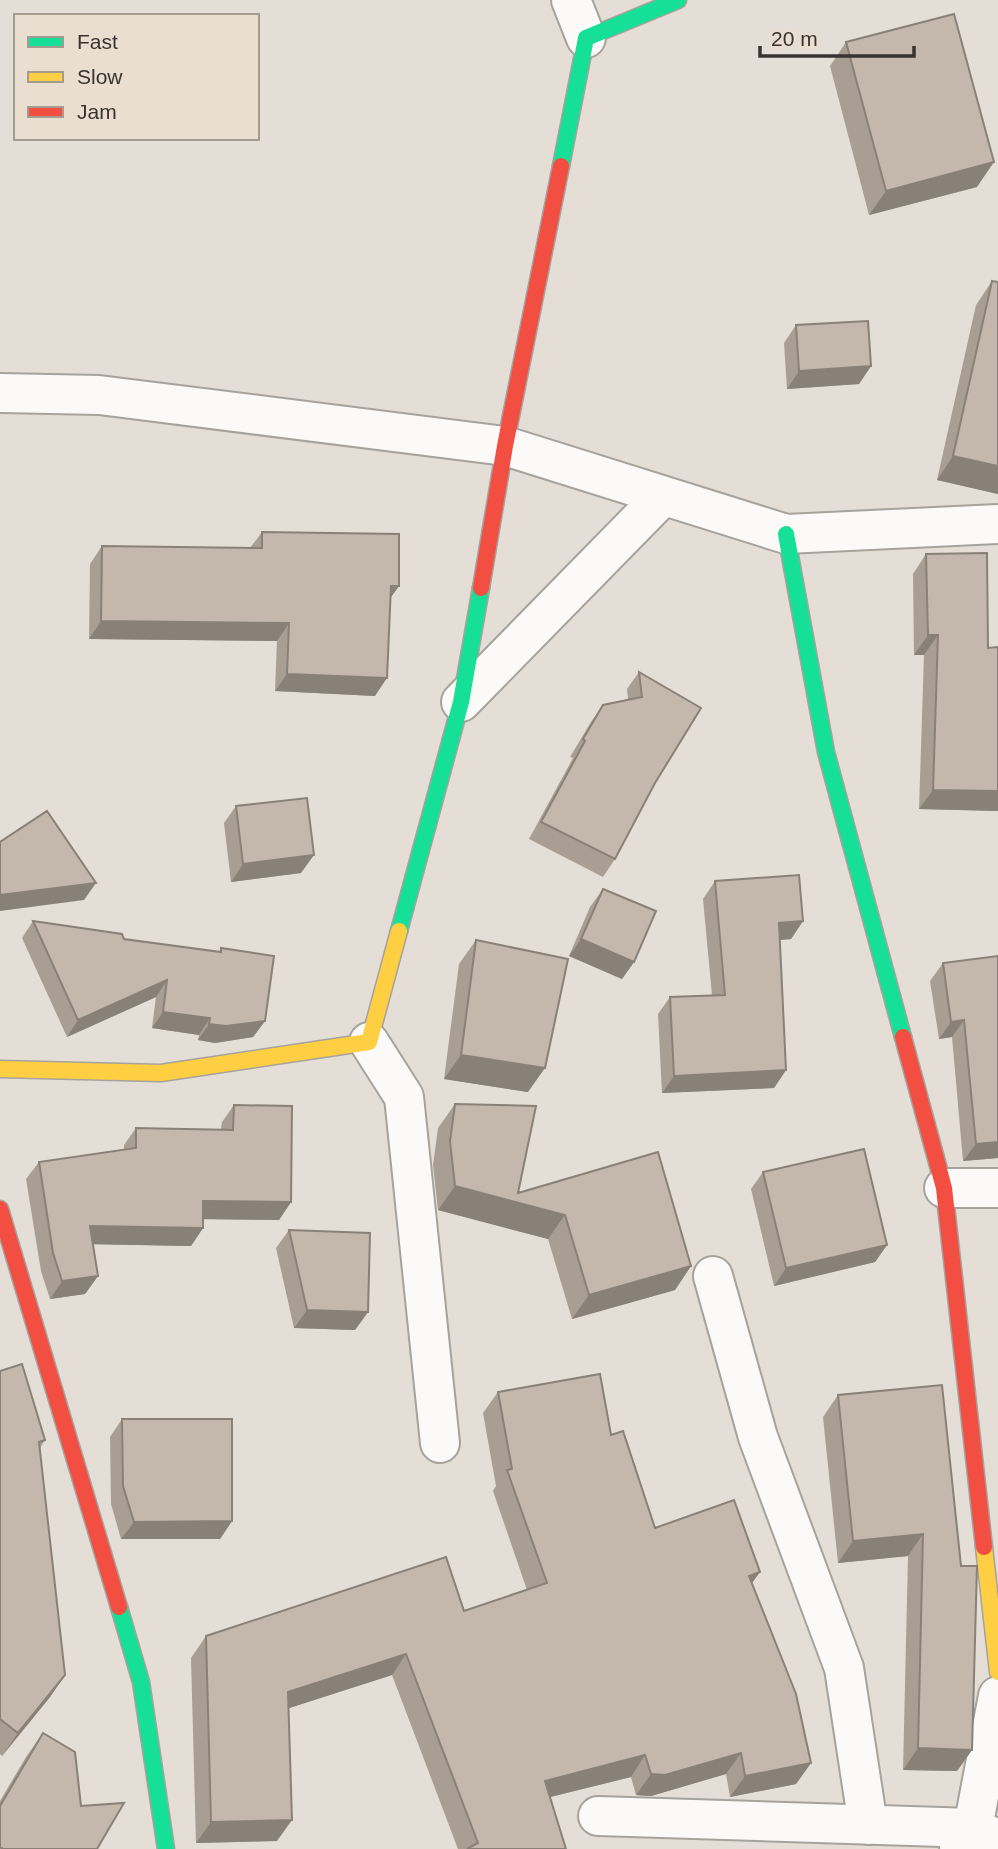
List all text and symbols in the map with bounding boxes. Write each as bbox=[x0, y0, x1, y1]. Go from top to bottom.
legend bbox=[14, 14, 259, 140]
scale bar bbox=[760, 14, 914, 58]
text: 20 m bbox=[771, 27, 818, 50]
text: Fast bbox=[77, 30, 118, 53]
text: Slow bbox=[77, 65, 123, 88]
text: Jam bbox=[77, 100, 117, 123]

